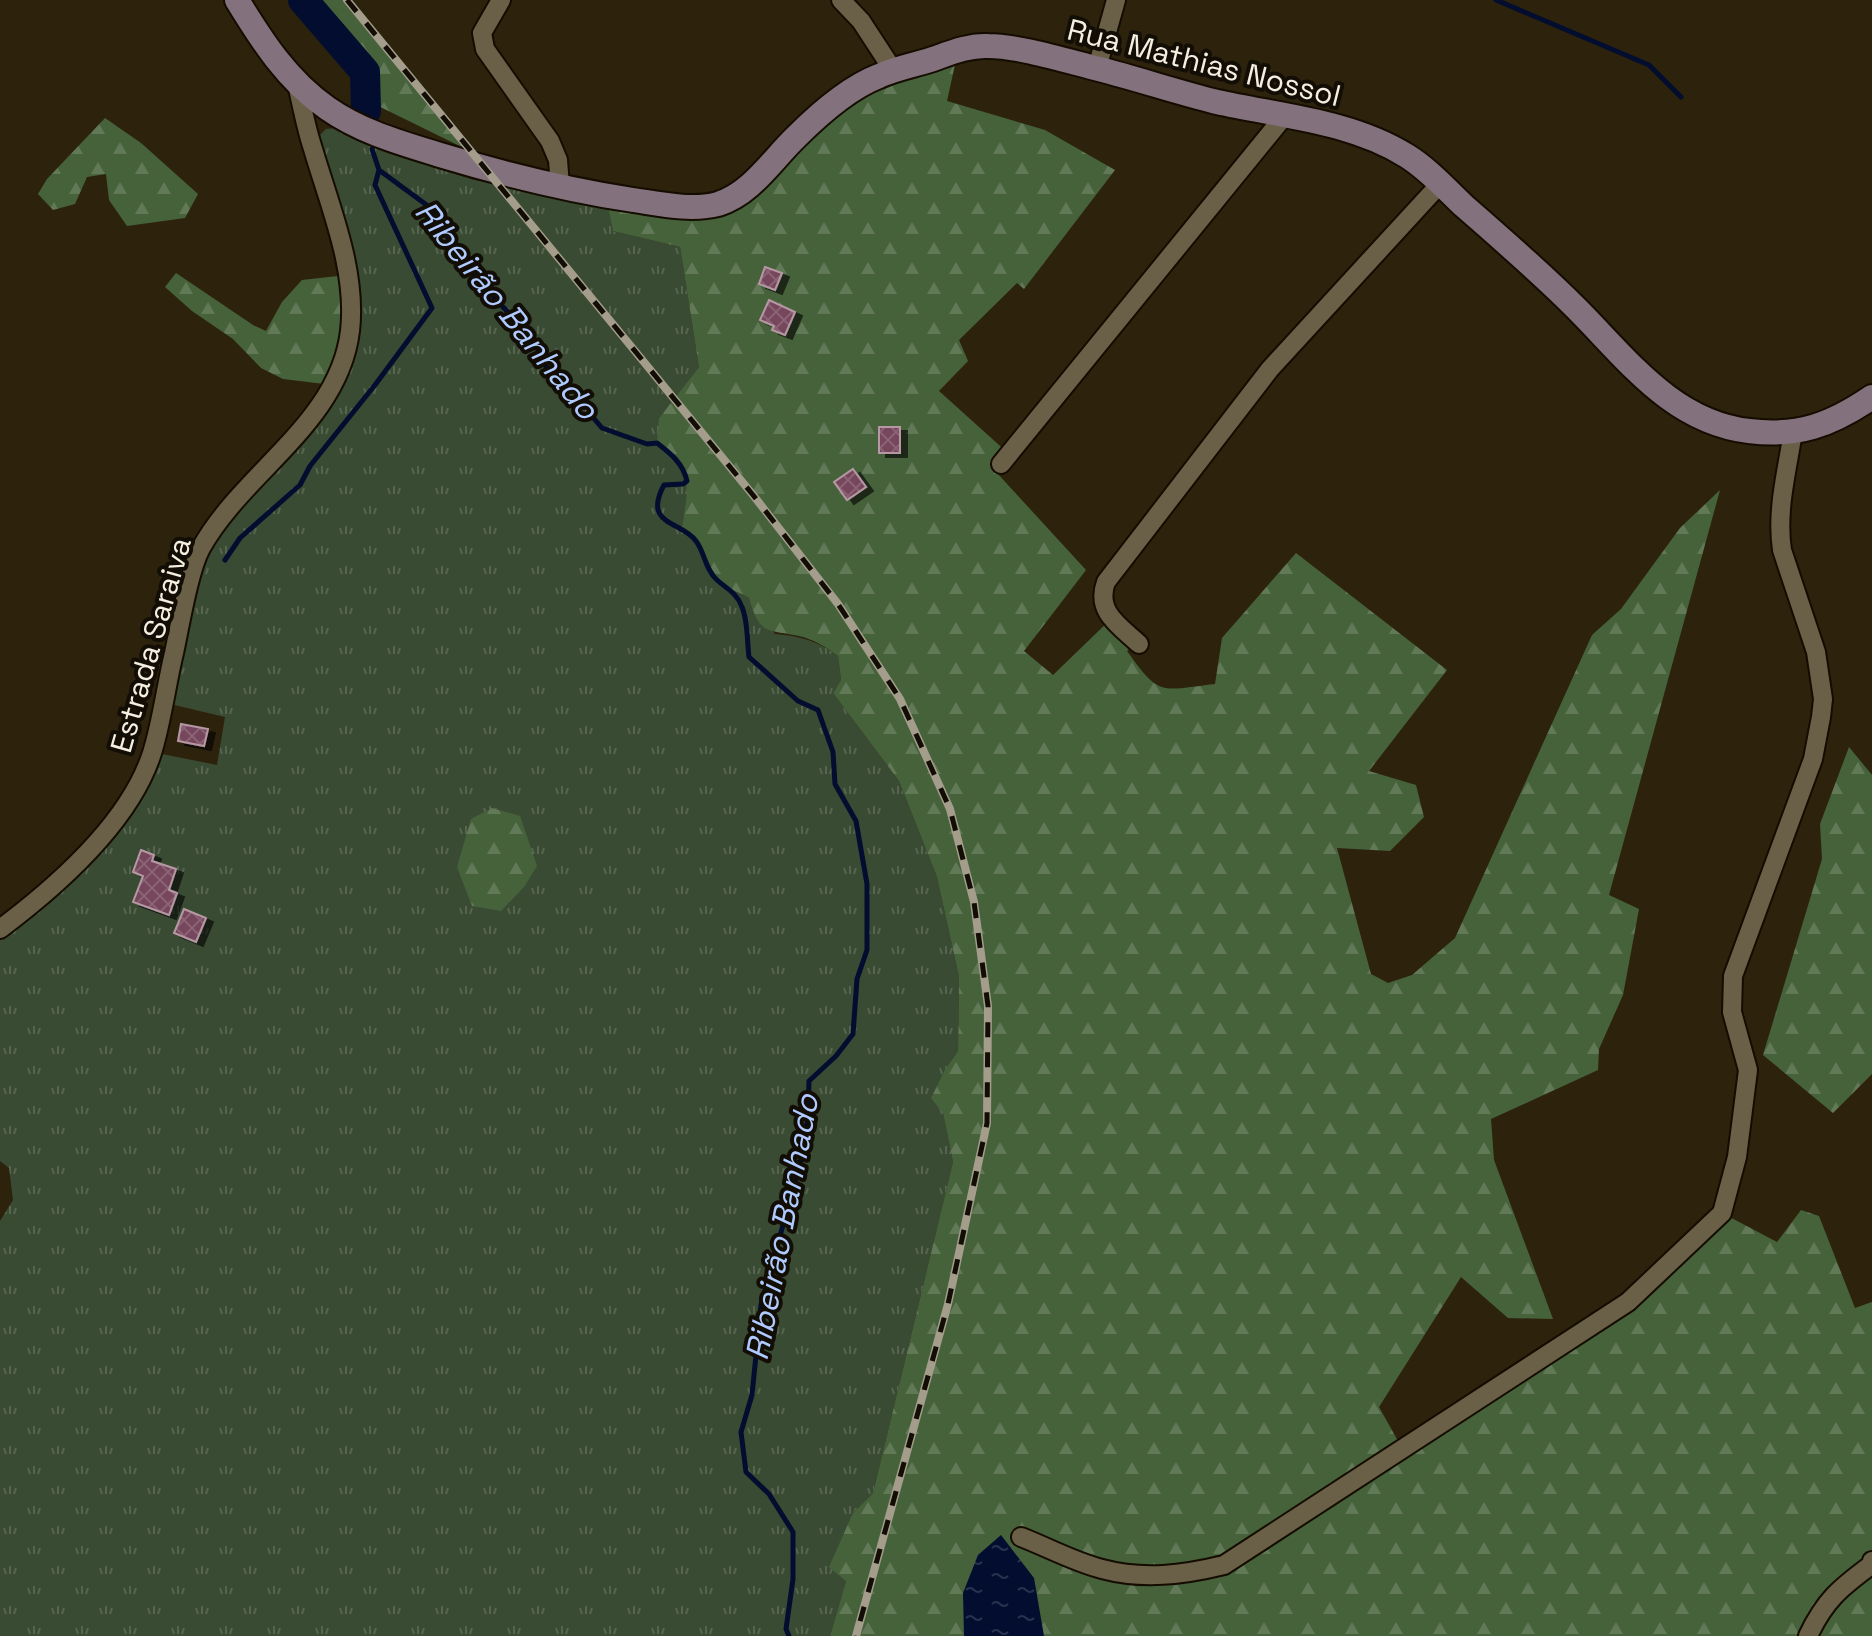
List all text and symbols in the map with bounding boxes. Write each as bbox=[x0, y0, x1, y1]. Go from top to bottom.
street label: Rua Mathias Nossol bbox=[1063, 10, 1345, 115]
water label: Ribeirão Banhado bbox=[406, 192, 608, 428]
street label: Estrada Saraiva bbox=[101, 533, 200, 757]
water label: Ribeirão Banhado bbox=[737, 1089, 828, 1363]

